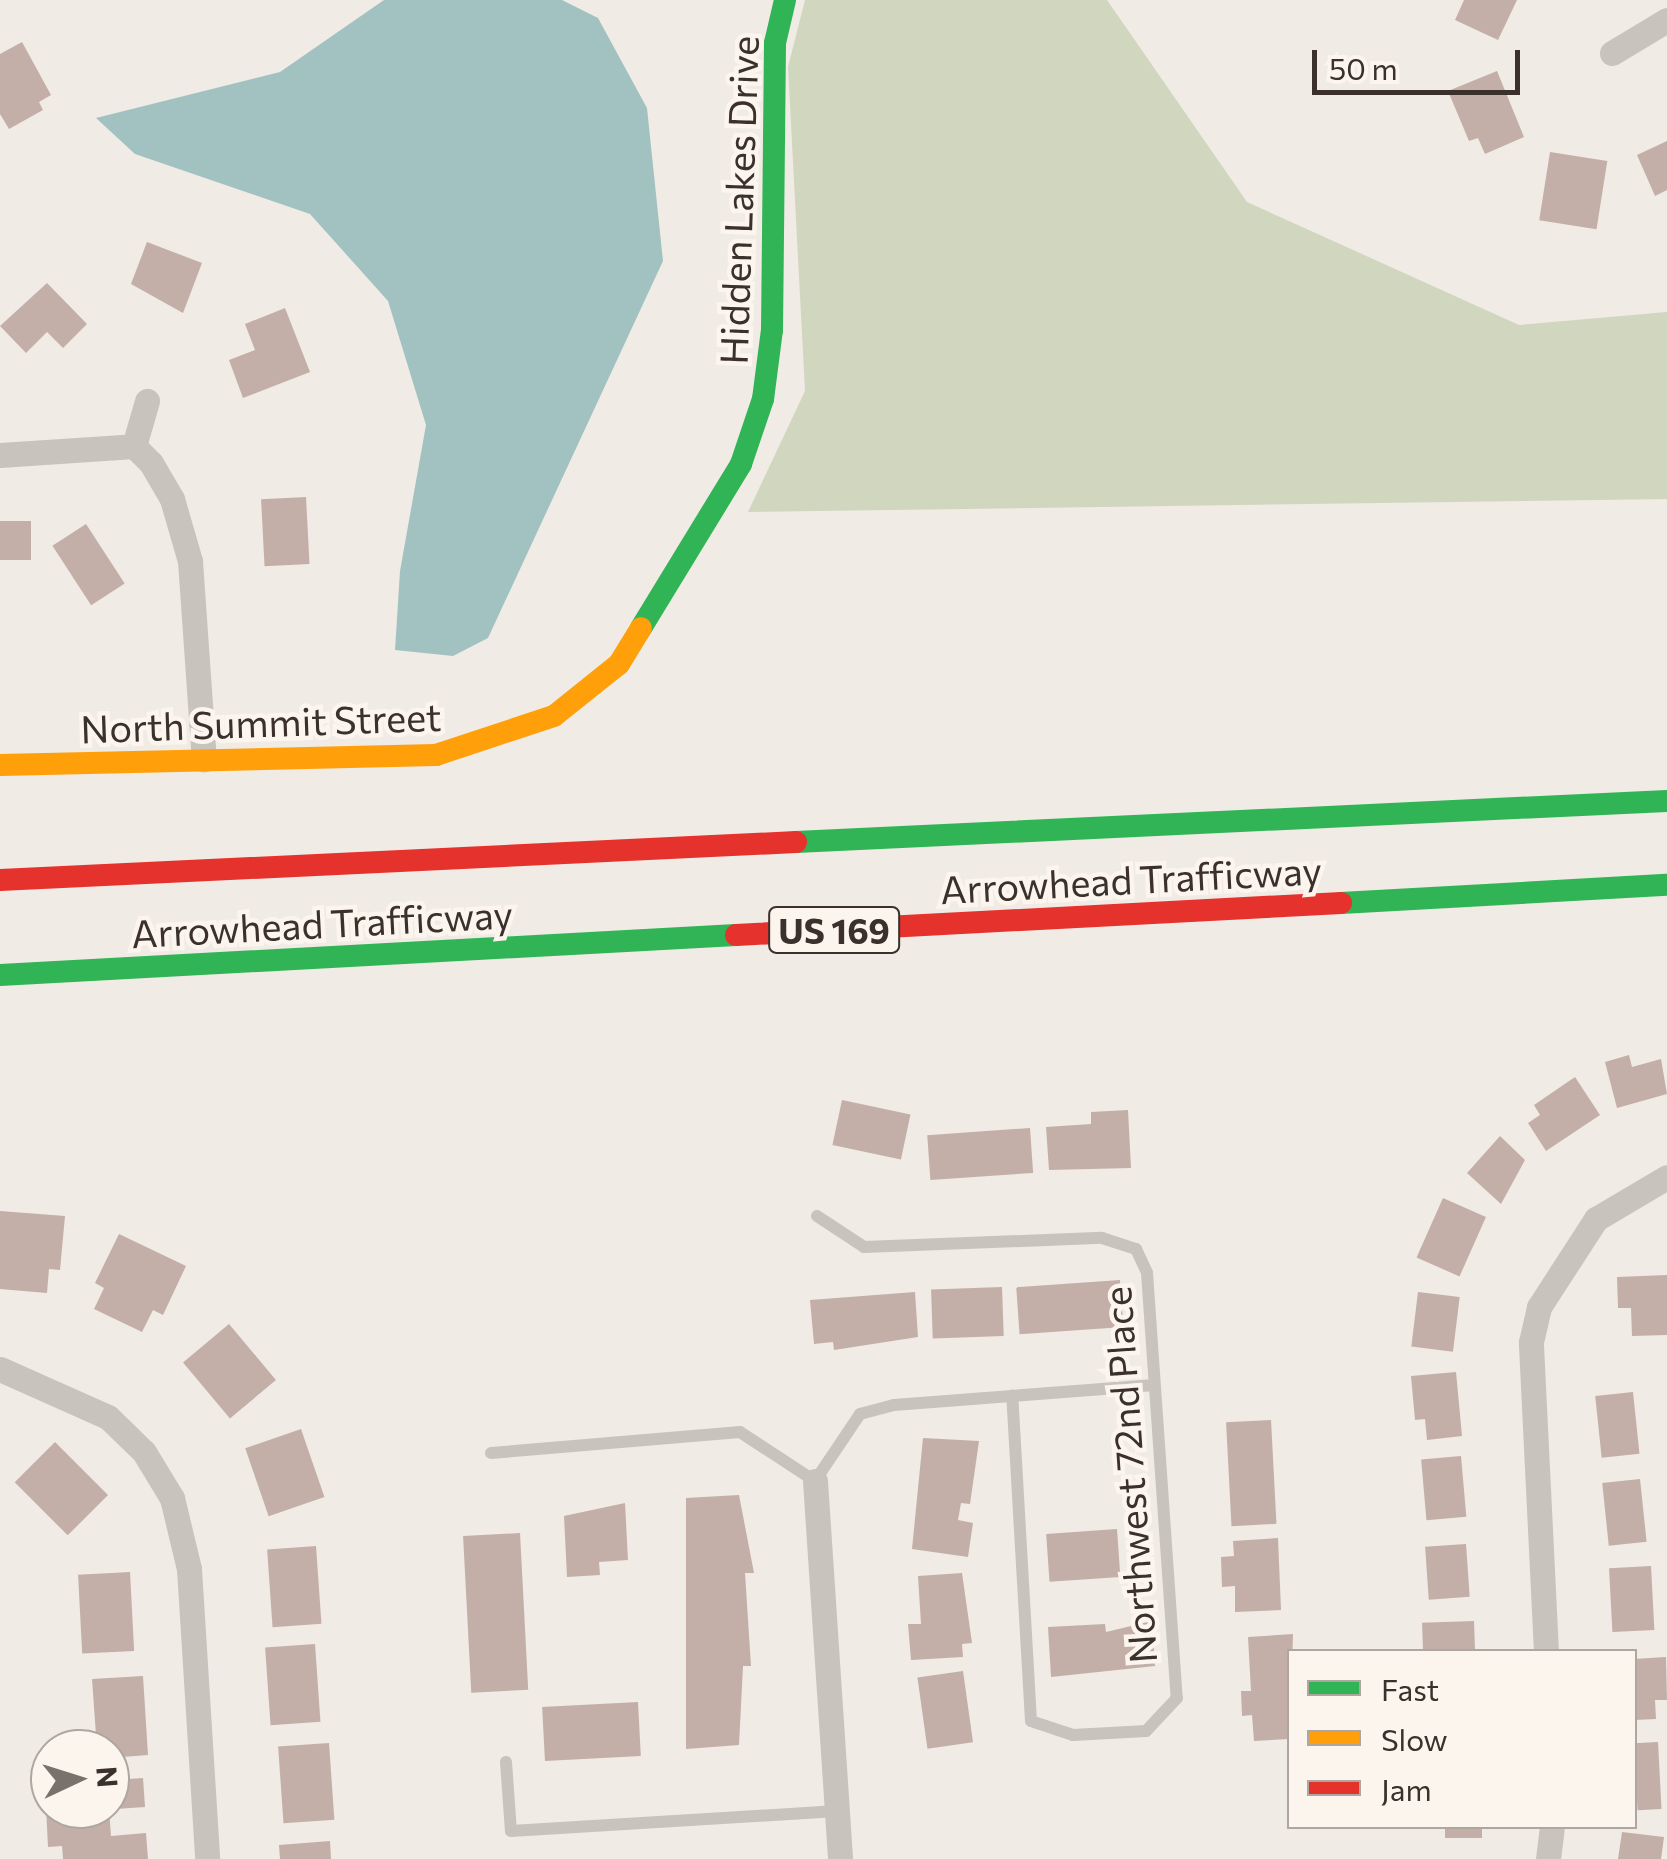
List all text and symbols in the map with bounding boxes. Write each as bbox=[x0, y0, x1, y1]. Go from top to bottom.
scale bar bbox=[1317, 30, 1524, 92]
street label: Hidden Lakes Drive bbox=[709, 35, 767, 365]
text: 50 m bbox=[1329, 49, 1398, 86]
street label: North Summit Street bbox=[80, 693, 442, 751]
street label: Arrowhead Trafficway bbox=[939, 846, 1323, 912]
street label: Arrowhead Trafficway bbox=[130, 890, 514, 956]
road number: US 169 bbox=[766, 900, 902, 960]
street label: Northwest 72nd Place bbox=[1093, 1285, 1165, 1665]
legend bbox=[1287, 1649, 1637, 1829]
text: Fast bbox=[1381, 1670, 1439, 1707]
text: Slow bbox=[1381, 1720, 1448, 1757]
north arrow bbox=[30, 1729, 130, 1829]
text: N bbox=[90, 1765, 126, 1789]
text: Jam bbox=[1381, 1770, 1432, 1807]

